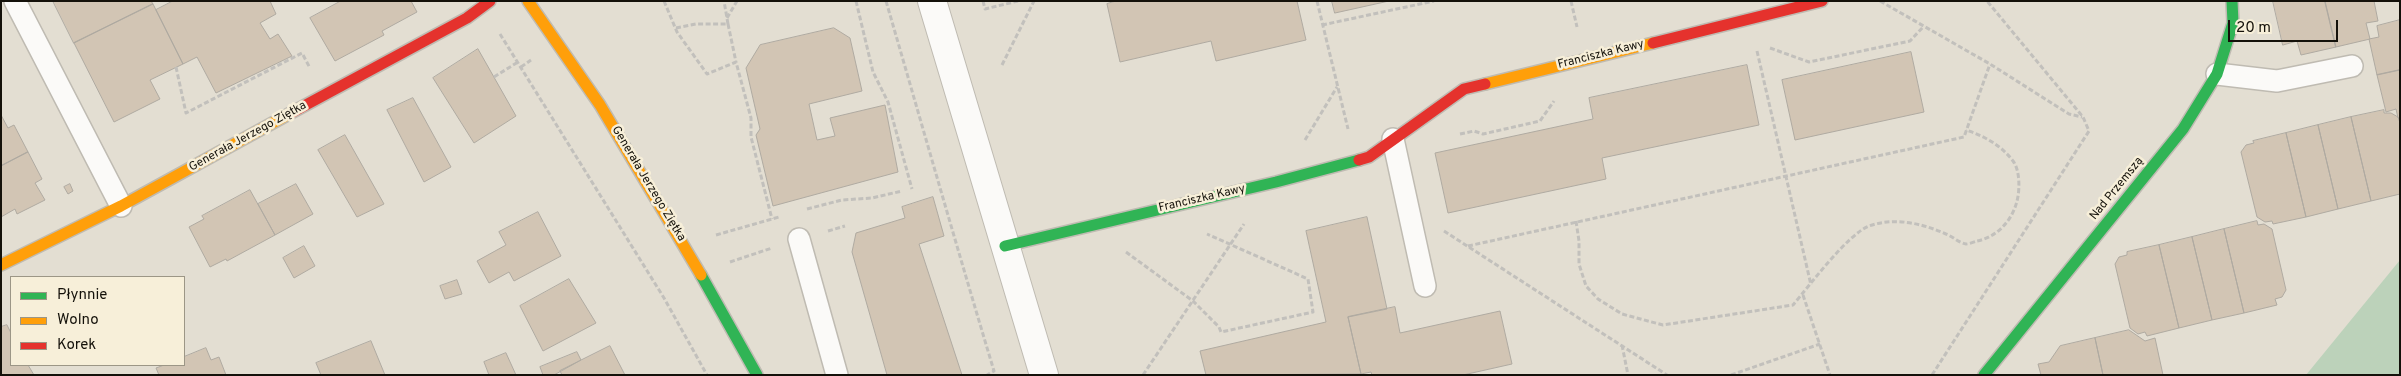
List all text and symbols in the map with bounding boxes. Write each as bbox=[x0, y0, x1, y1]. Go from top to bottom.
scale bar bbox=[2231, 10, 2341, 42]
text: 20 m bbox=[2236, 19, 2271, 38]
street label: Franciszka Kawy bbox=[1556, 37, 1646, 73]
street label: Generała Jerzego Ziętka bbox=[187, 99, 309, 175]
street label: Generała Jerzego Ziętka bbox=[608, 124, 688, 244]
street label: Nad Przemszą bbox=[2087, 155, 2147, 223]
street label: Franciszka Kawy bbox=[1157, 182, 1247, 216]
legend bbox=[10, 276, 185, 366]
text: Płynnie bbox=[57, 286, 107, 305]
text: Wolno bbox=[57, 311, 99, 330]
text: Korek bbox=[57, 336, 96, 355]

